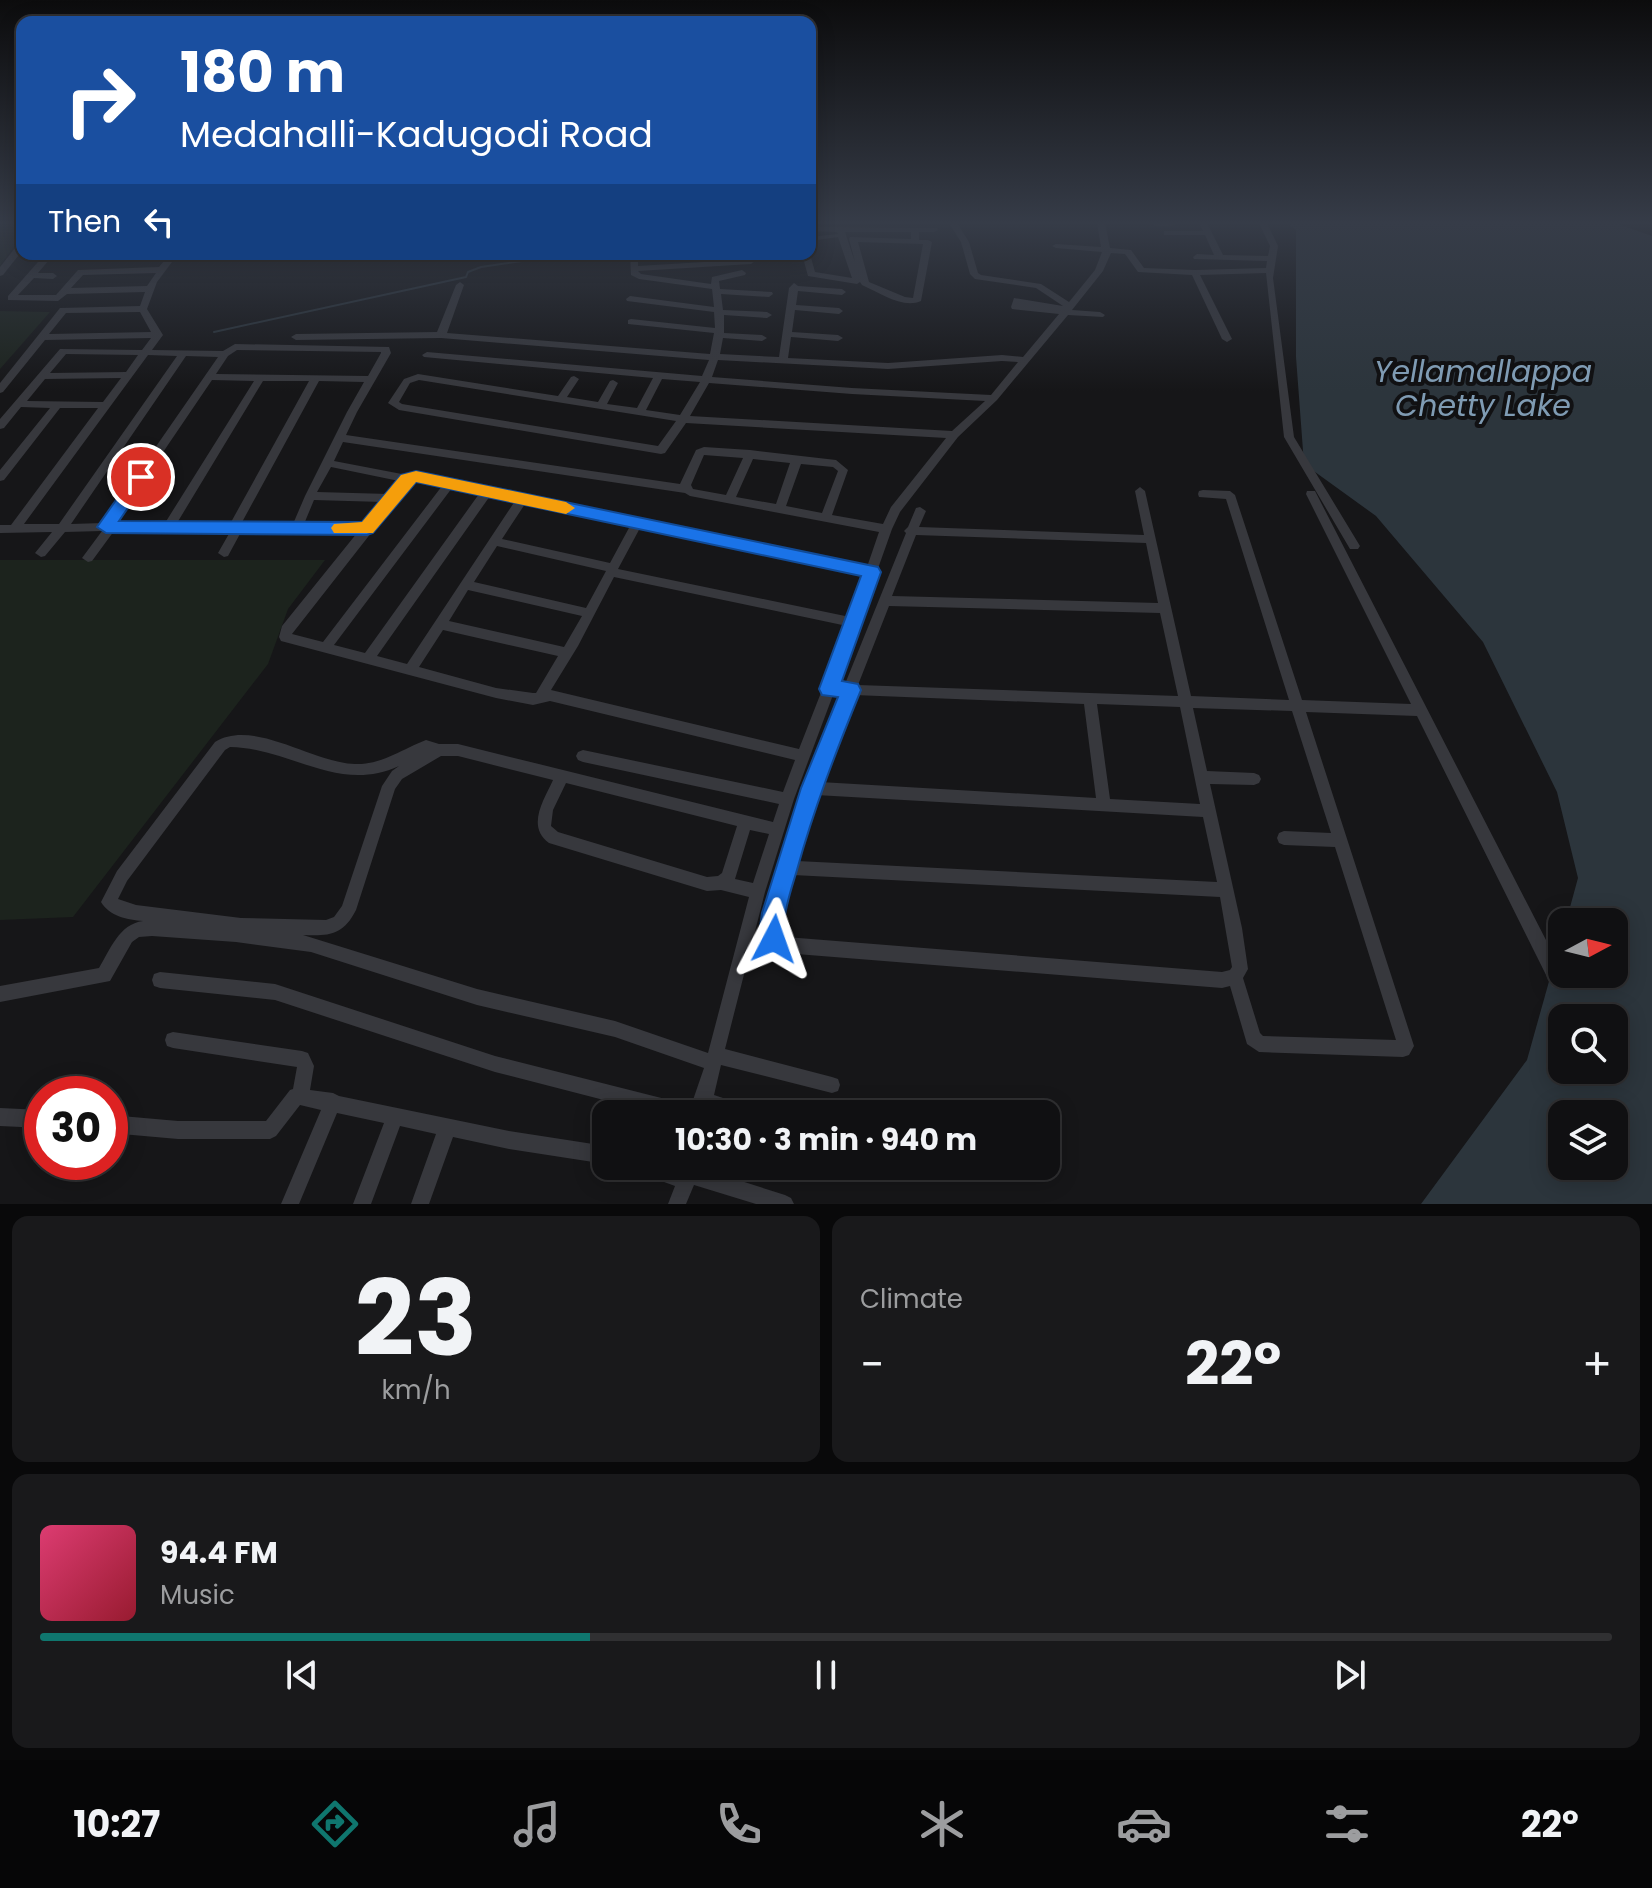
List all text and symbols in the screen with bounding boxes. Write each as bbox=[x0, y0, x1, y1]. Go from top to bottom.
text: 180 m bbox=[180, 33, 345, 112]
icon: right bbox=[48, 48, 152, 152]
text: Medahalli-Kadugodi Road bbox=[180, 109, 653, 160]
text: Then bbox=[48, 200, 121, 243]
icon: left bbox=[137, 200, 181, 244]
water label: Yellamallappa Chetty Lake bbox=[1374, 350, 1592, 427]
pin bbox=[107, 443, 175, 511]
icon: arrive bbox=[119, 455, 163, 499]
position arrow bbox=[732, 897, 816, 981]
north arrow bbox=[1548, 908, 1628, 988]
map controls bbox=[1548, 908, 1628, 1180]
button: search bbox=[1548, 1004, 1628, 1084]
speed limit sign: 30 bbox=[24, 1076, 128, 1180]
button: layers bbox=[1548, 1100, 1628, 1180]
text: 10:30 · 3 min · 940 m bbox=[675, 1118, 977, 1161]
text: 23 bbox=[355, 1246, 477, 1391]
text: Climate bbox=[860, 1281, 963, 1317]
text: 22° bbox=[1185, 1322, 1281, 1406]
text: − bbox=[860, 1334, 884, 1395]
text: + bbox=[1582, 1334, 1612, 1395]
text: km/h bbox=[381, 1372, 451, 1408]
text: 94.4 FM bbox=[160, 1531, 278, 1574]
text: Music bbox=[160, 1577, 235, 1613]
icon: previous bbox=[280, 1653, 324, 1697]
icon: pause bbox=[804, 1653, 848, 1697]
icon: next bbox=[1328, 1653, 1372, 1697]
icon: directions bbox=[307, 1796, 363, 1852]
icon: music bbox=[509, 1796, 565, 1852]
icon: phone bbox=[711, 1796, 767, 1852]
icon: climate bbox=[914, 1796, 970, 1852]
icon: car bbox=[1116, 1796, 1172, 1852]
icon: filters bbox=[1319, 1796, 1375, 1852]
text: 10:27 bbox=[73, 1799, 160, 1850]
text: 22° bbox=[1521, 1799, 1579, 1850]

